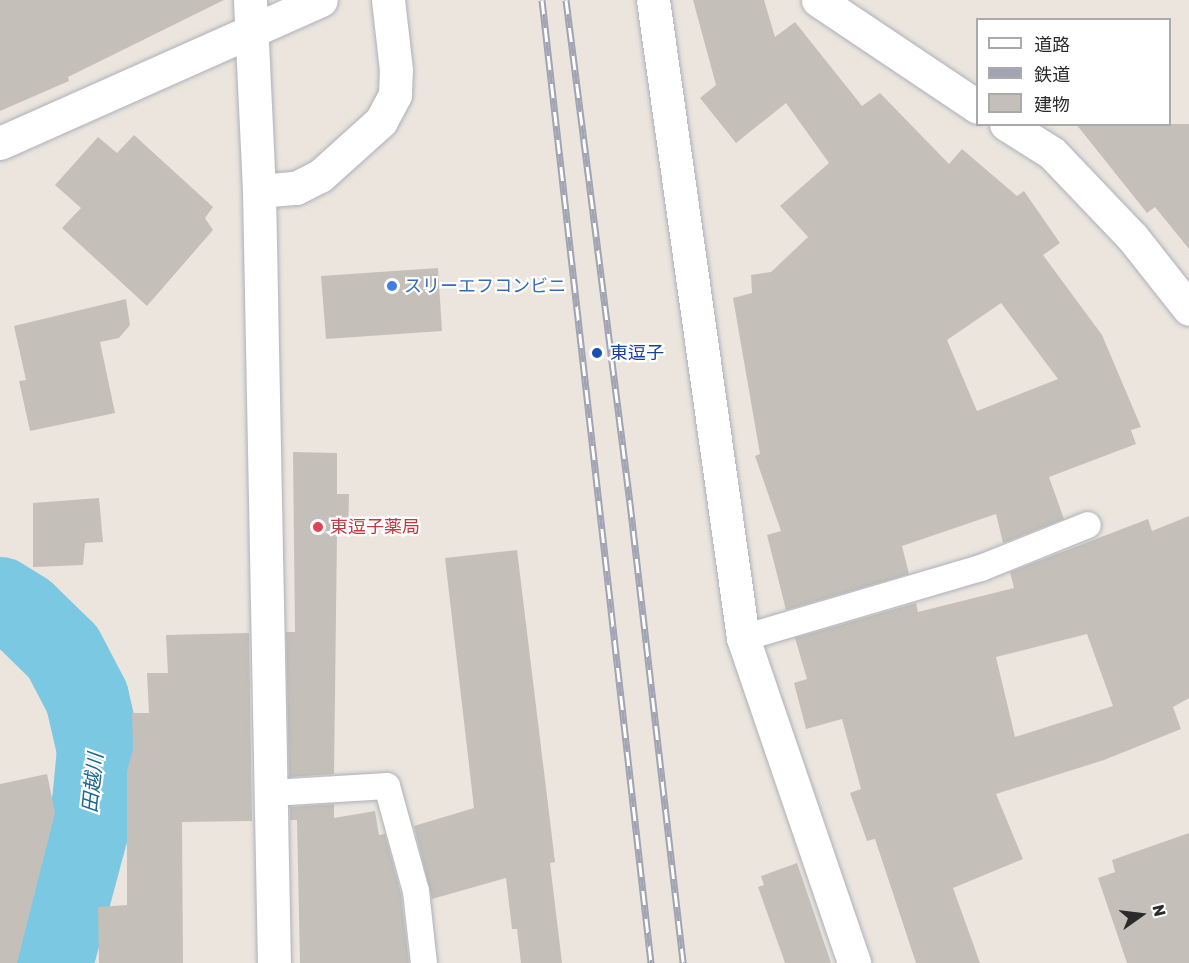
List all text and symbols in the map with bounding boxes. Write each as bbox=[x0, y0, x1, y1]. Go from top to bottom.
legend bbox=[976, 18, 1171, 126]
text: 道路 bbox=[1034, 34, 1070, 56]
text: 鉄道 bbox=[1034, 64, 1070, 86]
text: 建物 bbox=[1034, 94, 1070, 116]
place label: スリーエフコンビニ bbox=[404, 275, 566, 297]
marker: スリーエフコンビニ bbox=[385, 279, 399, 293]
place label: 東逗子 bbox=[610, 342, 664, 364]
marker: 東逗子 bbox=[588, 344, 606, 362]
place label: 東逗子薬局 bbox=[330, 516, 420, 538]
marker: 東逗子薬局 bbox=[311, 520, 325, 534]
water label: 田越川 bbox=[78, 752, 108, 814]
north arrow bbox=[1111, 885, 1171, 945]
text: N bbox=[1148, 903, 1170, 918]

